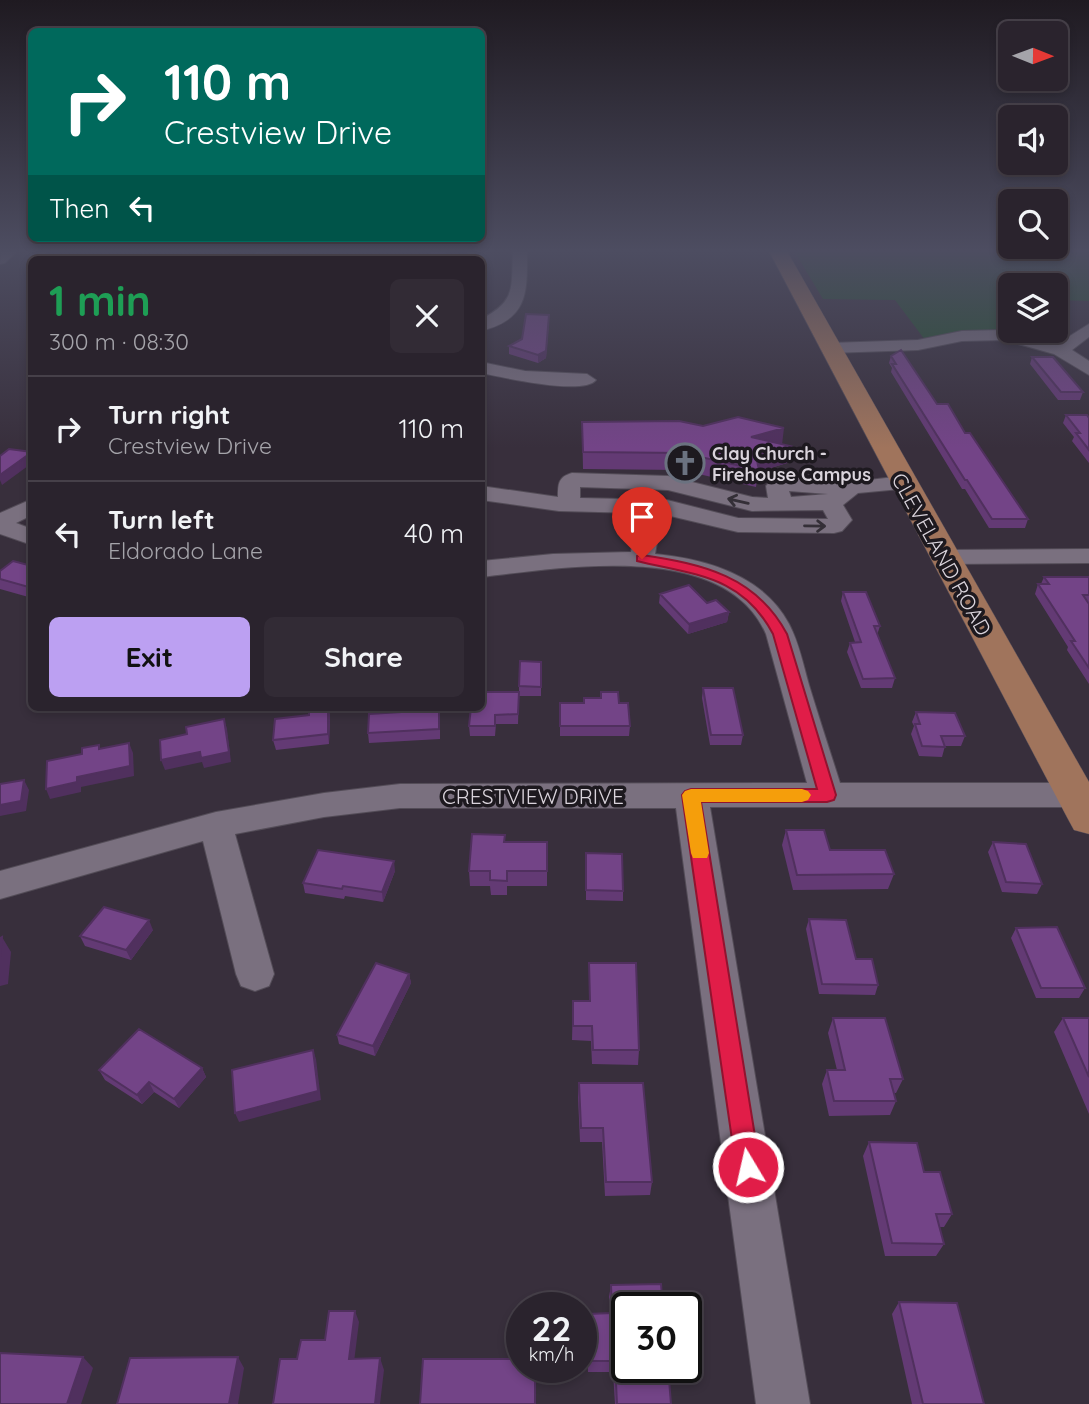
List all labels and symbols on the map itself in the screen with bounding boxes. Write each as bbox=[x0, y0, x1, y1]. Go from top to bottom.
north arrow bbox=[998, 21, 1068, 91]
church icon: Clay Church - Firehouse Campus bbox=[664, 442, 706, 484]
place label: Clay Church - Firehouse Campus bbox=[712, 442, 871, 486]
street label: CLEVELAND ROAD bbox=[886, 468, 998, 640]
pin bbox=[612, 487, 672, 559]
one-way arrow bbox=[727, 494, 750, 507]
one-way arrow bbox=[803, 519, 826, 533]
street label: CRESTVIEW DRIVE bbox=[442, 783, 624, 809]
position arrow bbox=[711, 1130, 785, 1204]
speed limit sign: 30 bbox=[611, 1292, 702, 1383]

